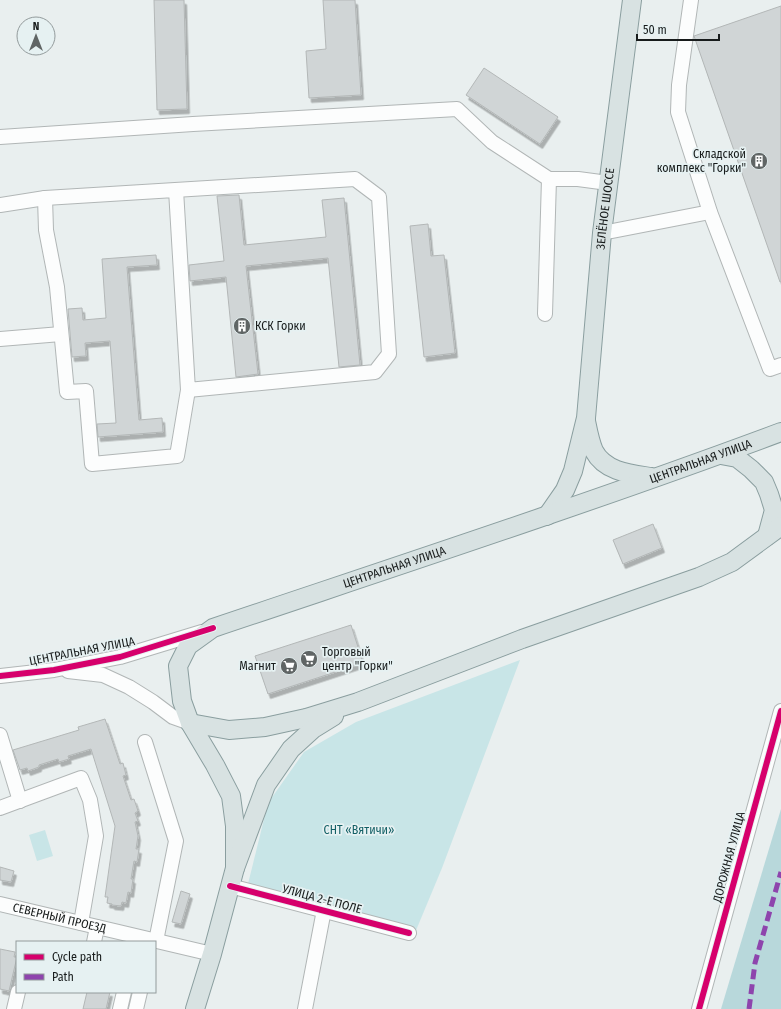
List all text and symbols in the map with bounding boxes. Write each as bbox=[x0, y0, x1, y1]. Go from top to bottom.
north arrow bbox=[16, 16, 56, 56]
scale bar bbox=[637, 16, 719, 42]
text: N bbox=[33, 20, 39, 33]
text: 50 m bbox=[643, 23, 667, 37]
place label: Складской комплекс "Горки" bbox=[657, 147, 746, 175]
building icon: Складской комплекс "Горки" bbox=[749, 151, 769, 171]
street label: ЗЕЛЁНОЕ ШОССЕ bbox=[594, 167, 617, 250]
building icon: КСК Горки bbox=[232, 316, 252, 336]
place label: КСК Горки bbox=[255, 319, 306, 333]
street label: ЦЕНТРАЛЬНАЯ УЛИЦА bbox=[648, 436, 754, 486]
street label: ЦЕНТРАЛЬНАЯ УЛИЦА bbox=[341, 543, 448, 591]
street label: ЦЕНТРАЛЬНАЯ УЛИЦА bbox=[28, 634, 137, 668]
place label: Торговый центр "Горки" bbox=[322, 645, 393, 673]
supermarket icon: Торговый центр "Горки" bbox=[299, 649, 319, 669]
supermarket icon: Магнит bbox=[279, 656, 299, 676]
place label: Магнит bbox=[239, 659, 276, 673]
street label: ДОРОЖНАЯ УЛИЦА bbox=[710, 810, 748, 905]
park label: СНТ «Вятичи» bbox=[324, 823, 394, 837]
street label: УЛИЦА 2-Е ПОЛЕ bbox=[280, 881, 364, 916]
street label: СЕВЕРНЫЙ ПРОЕЗД bbox=[11, 900, 108, 936]
legend bbox=[16, 941, 156, 993]
text: Cycle path bbox=[52, 950, 102, 964]
text: Path bbox=[52, 970, 74, 984]

